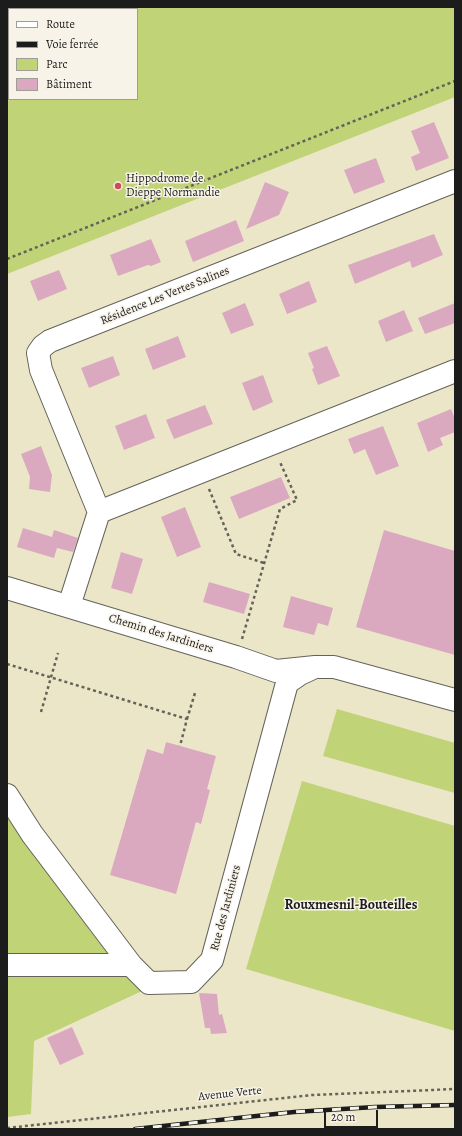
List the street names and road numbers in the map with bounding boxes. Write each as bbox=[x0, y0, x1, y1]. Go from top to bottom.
street label: Résidence Les Vertes Salines bbox=[98, 263, 232, 329]
street label: Chemin des Jardiniers bbox=[107, 611, 215, 657]
street label: Rue des Jardiniers bbox=[208, 863, 244, 953]
street label: Avenue Verte bbox=[198, 1084, 262, 1104]

